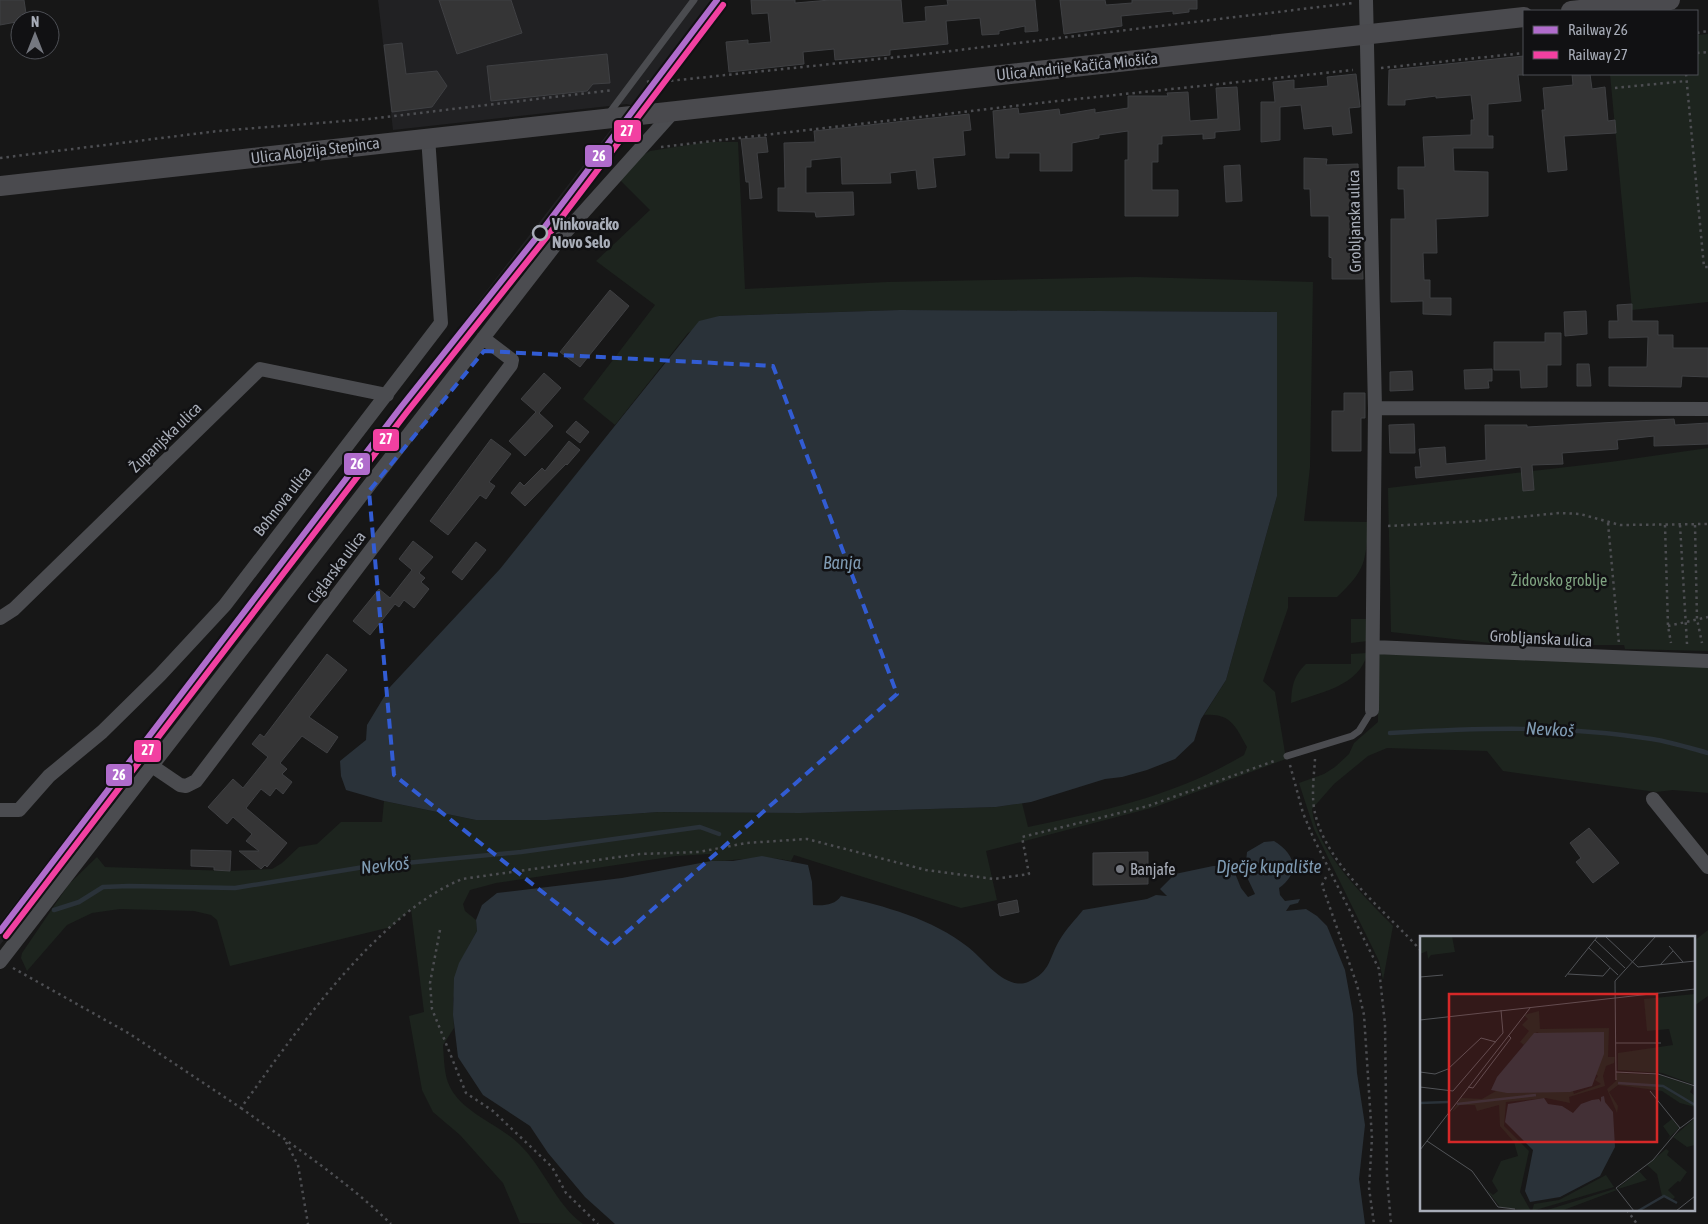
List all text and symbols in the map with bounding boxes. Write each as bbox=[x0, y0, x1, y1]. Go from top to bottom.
north arrow bbox=[10, 10, 60, 60]
legend bbox=[1523, 10, 1698, 75]
text: N bbox=[31, 14, 39, 30]
text: Railway 26 bbox=[1568, 21, 1628, 38]
text: Railway 27 bbox=[1568, 46, 1628, 63]
street label: Ulica Andrije Kačića Miošića bbox=[995, 49, 1159, 84]
line badge: 27 bbox=[613, 119, 642, 143]
text: 27 bbox=[620, 123, 634, 139]
street label: Ulica Alojzija Stepinca bbox=[250, 133, 381, 168]
line badge: 26 bbox=[584, 144, 613, 168]
text: 26 bbox=[592, 148, 606, 164]
street label: Grobljanska ulica bbox=[1344, 169, 1365, 273]
place label: Vinkovačko Novo Selo bbox=[551, 215, 620, 251]
marker: Vinkovačko Novo Selo bbox=[532, 225, 548, 241]
street label: Županjska ulica bbox=[125, 398, 205, 476]
line badge: 27 bbox=[372, 428, 400, 452]
text: 27 bbox=[379, 431, 393, 447]
line badge: 26 bbox=[343, 452, 371, 476]
text: 26 bbox=[350, 456, 364, 472]
street label: Bohnova ulica bbox=[249, 463, 315, 539]
street label: Ciglarska ulica bbox=[303, 527, 370, 607]
water label: Banja bbox=[823, 552, 862, 573]
park label: Židovsko groblje bbox=[1511, 571, 1607, 590]
street label: Grobljanska ulica bbox=[1489, 626, 1593, 651]
water label: Nevkoš bbox=[1525, 717, 1575, 741]
line badge: 27 bbox=[133, 739, 162, 763]
text: 27 bbox=[141, 742, 155, 758]
line badge: 26 bbox=[105, 763, 133, 787]
text: 26 bbox=[112, 767, 126, 783]
water label: Nevkoš bbox=[360, 852, 410, 878]
water label: Dječje kupalište bbox=[1216, 856, 1322, 877]
place label: Banjafe bbox=[1130, 860, 1176, 879]
marker: Banjafe bbox=[1114, 863, 1126, 875]
inset map bbox=[1420, 936, 1696, 1212]

